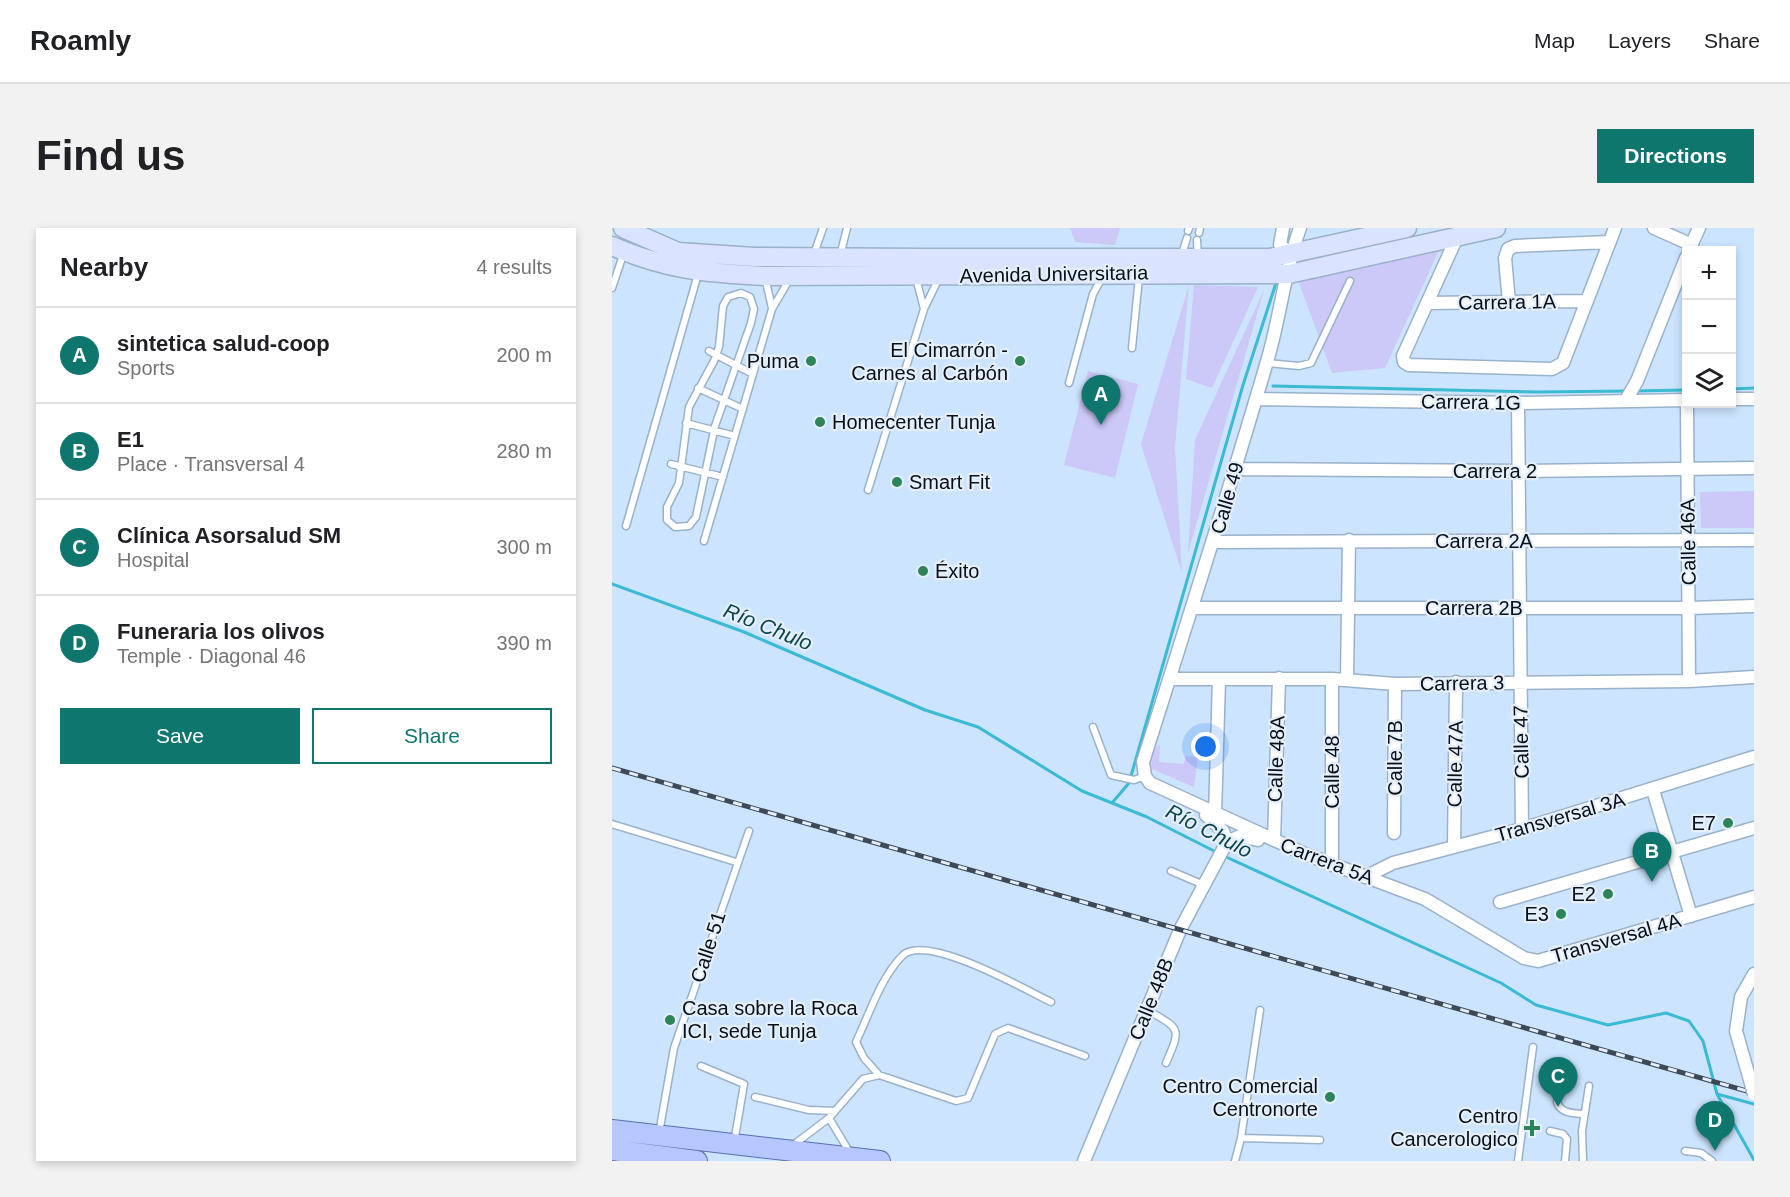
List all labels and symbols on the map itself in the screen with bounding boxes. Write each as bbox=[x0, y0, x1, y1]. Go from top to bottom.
street label: Avenida Universitaria bbox=[960, 261, 1149, 287]
street label: Carrera 1A bbox=[1458, 290, 1557, 314]
place label: El Cimarrón - Carnes al Carbón bbox=[851, 339, 1008, 384]
place label: Puma bbox=[747, 350, 800, 372]
marker: Puma bbox=[804, 354, 818, 368]
marker: El Cimarrón - Carnes al Carbón bbox=[1013, 354, 1027, 368]
pin: A bbox=[1082, 376, 1120, 425]
street label: Carrera 1G bbox=[1421, 390, 1521, 414]
place label: Homecenter Tunja bbox=[832, 411, 996, 433]
marker: Homecenter Tunja bbox=[813, 415, 827, 429]
street label: Calle 49 bbox=[1206, 460, 1248, 536]
street label: Carrera 2 bbox=[1453, 460, 1537, 482]
place label: Smart Fit bbox=[909, 471, 991, 493]
marker: Smart Fit bbox=[890, 475, 904, 489]
street label: Calle 46A bbox=[1676, 498, 1700, 586]
street label: Carrera 2A bbox=[1435, 530, 1534, 552]
place label: Éxito bbox=[935, 560, 979, 582]
marker: Éxito bbox=[916, 564, 930, 578]
street label: Carrera 2B bbox=[1425, 597, 1523, 619]
water label: Río Chulo bbox=[721, 598, 816, 655]
street label: Carrera 3 bbox=[1420, 671, 1504, 695]
street label: Calle 47 bbox=[1509, 705, 1533, 779]
street label: Calle 48A bbox=[1263, 715, 1289, 803]
street label: Calle 7B bbox=[1384, 720, 1406, 796]
street label: Calle 47A bbox=[1443, 720, 1467, 808]
your location bbox=[1191, 732, 1220, 761]
street label: Calle 48 bbox=[1321, 735, 1343, 809]
street label: Transversal 3A bbox=[1493, 788, 1628, 846]
water label: Río Chulo bbox=[1162, 799, 1256, 862]
place label: E7 bbox=[1692, 812, 1716, 834]
marker: E7 bbox=[1721, 816, 1735, 830]
pin: B bbox=[1632, 832, 1672, 882]
street label: Carrera 5A bbox=[1277, 833, 1377, 889]
place label: E2 bbox=[1572, 883, 1596, 905]
marker: E2 bbox=[1601, 887, 1615, 901]
place label: E3 bbox=[1525, 903, 1549, 925]
marker: E3 bbox=[1554, 907, 1568, 921]
street label: Calle 51 bbox=[686, 909, 730, 985]
street label: Transversal 4A bbox=[1549, 909, 1684, 967]
street label: Calle 48B bbox=[1125, 955, 1177, 1043]
place label: Casa sobre la Roca ICI, sede Tunja bbox=[682, 997, 859, 1042]
marker: Casa sobre la Roca ICI, sede Tunja bbox=[663, 1013, 677, 1027]
pin: C bbox=[1538, 1058, 1578, 1107]
place label: Centro Comercial Centronorte bbox=[1162, 1075, 1318, 1120]
marker: Centro Comercial Centronorte bbox=[1323, 1090, 1337, 1104]
pin: D bbox=[1696, 1102, 1734, 1151]
place label: Centro Cancerologico bbox=[1390, 1105, 1518, 1150]
marker: Centro Cancerologico bbox=[1523, 1119, 1541, 1137]

